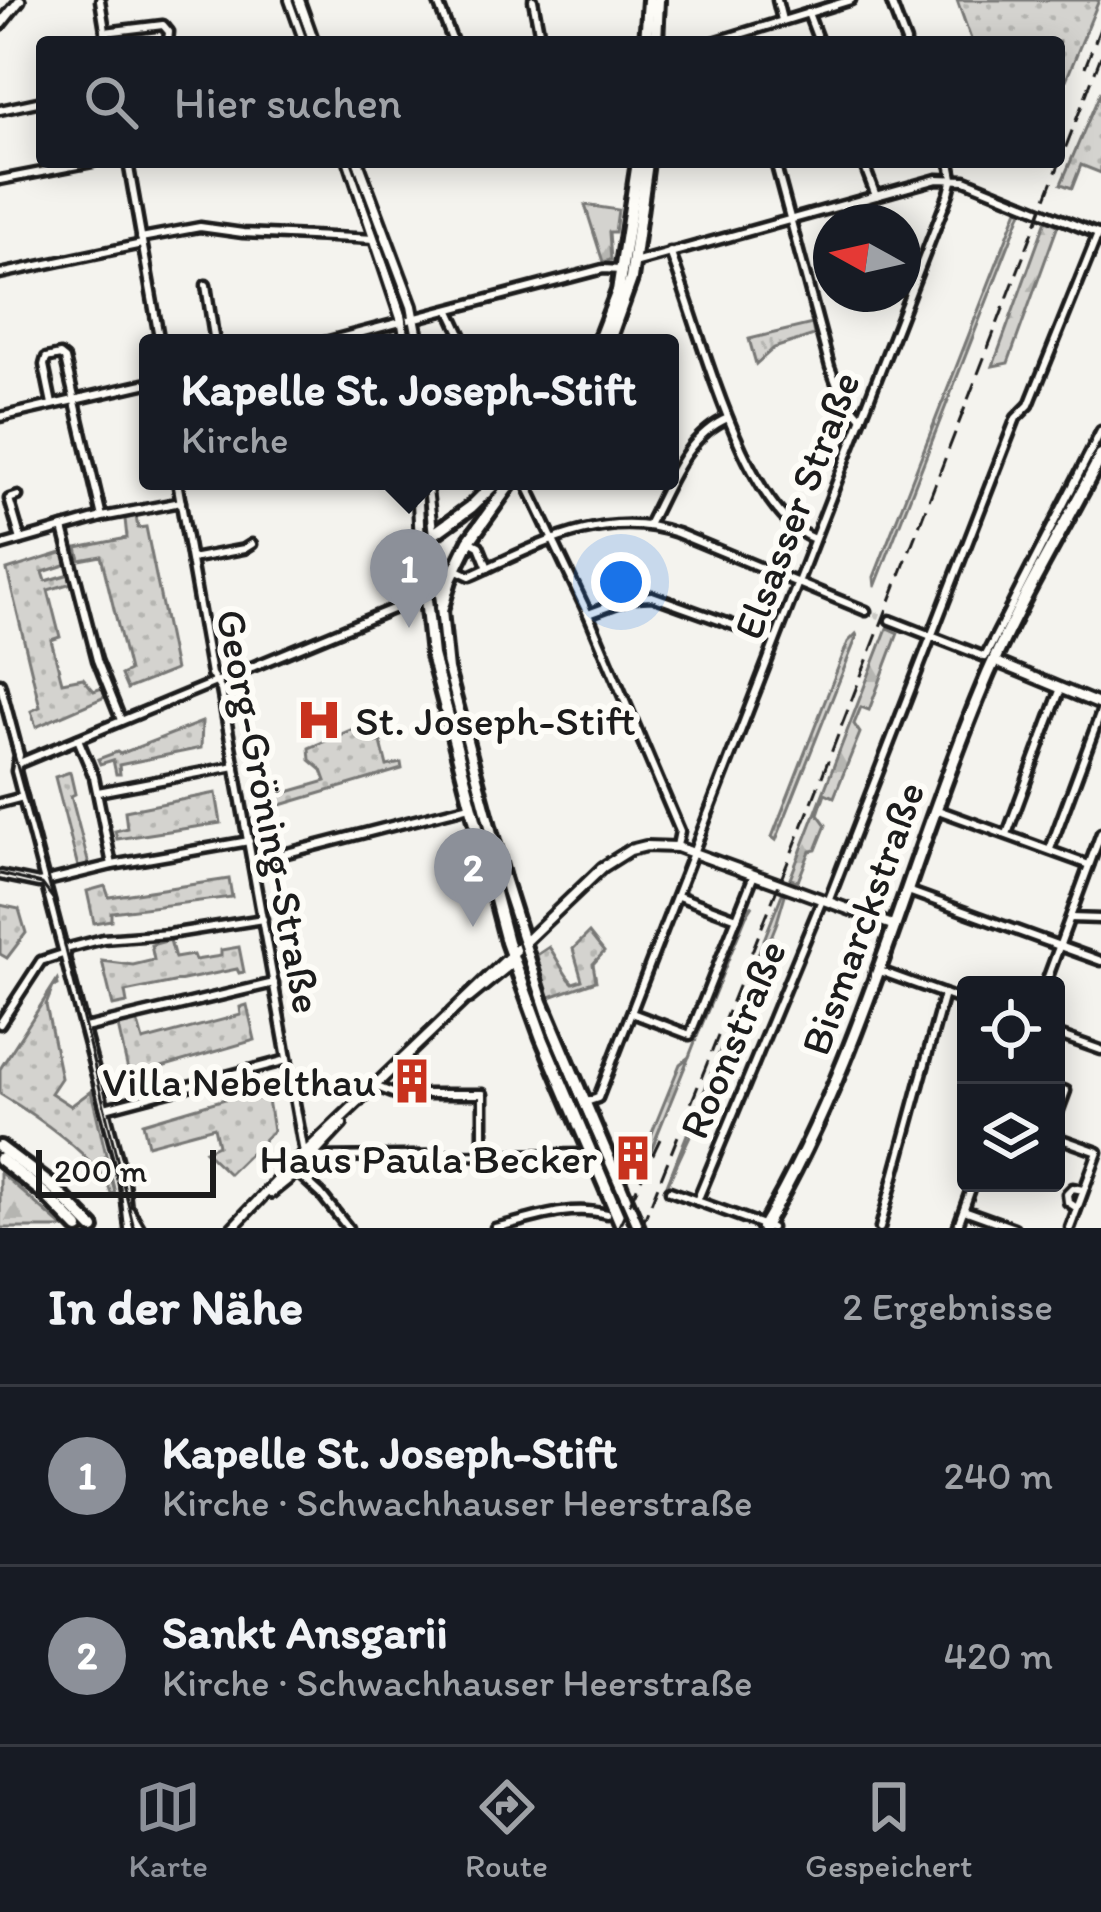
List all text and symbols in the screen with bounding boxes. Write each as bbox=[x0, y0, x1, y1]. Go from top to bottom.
search box bbox=[36, 36, 1065, 168]
icon: search bbox=[78, 69, 144, 135]
text: Hier suchen bbox=[174, 75, 402, 129]
north arrow bbox=[813, 204, 921, 312]
popup bbox=[139, 334, 679, 490]
text: Kapelle St. Joseph-Stift bbox=[181, 362, 637, 416]
street label: Elsasser Straße bbox=[722, 364, 871, 646]
text: Kirche bbox=[181, 416, 288, 463]
pin: 1 bbox=[370, 529, 448, 628]
your location bbox=[591, 552, 651, 612]
street label: Georg-Gröning-Straße bbox=[205, 605, 334, 1017]
hospital icon: St. Joseph-Stift bbox=[294, 695, 344, 745]
place label: St. Joseph-Stift bbox=[355, 695, 636, 746]
street label: Bismarckstraße bbox=[789, 775, 936, 1062]
pin: 2 bbox=[434, 828, 512, 927]
street label: Roonstraße bbox=[668, 932, 797, 1146]
map controls bbox=[957, 976, 1065, 1192]
button: locate bbox=[957, 976, 1065, 1084]
place label: Villa Nebelthau bbox=[102, 1056, 376, 1107]
building icon: Villa Nebelthau bbox=[387, 1056, 437, 1106]
button: layers bbox=[957, 1084, 1065, 1192]
place label: Haus Paula Becker bbox=[259, 1133, 597, 1184]
building icon: Haus Paula Becker bbox=[608, 1133, 658, 1183]
scale bar bbox=[36, 1144, 216, 1197]
text: 200 m bbox=[54, 1151, 147, 1190]
text: In der Nähe bbox=[48, 1276, 303, 1337]
text: 2 Ergebnisse bbox=[842, 1283, 1053, 1330]
text: Kapelle St. Joseph-Stift bbox=[162, 1425, 618, 1479]
text: 1 bbox=[78, 1452, 96, 1499]
text: 240 m bbox=[943, 1452, 1053, 1499]
text: Kirche · Schwachhauser Heerstraße bbox=[162, 1479, 753, 1526]
text: Sankt Ansgarii bbox=[162, 1605, 448, 1659]
text: 2 bbox=[77, 1632, 97, 1679]
text: 420 m bbox=[943, 1632, 1053, 1679]
text: Kirche · Schwachhauser Heerstraße bbox=[162, 1659, 753, 1706]
tab: Karte bbox=[129, 1774, 208, 1885]
tab: Route bbox=[465, 1774, 548, 1885]
tab: Gespeichert bbox=[805, 1774, 972, 1885]

